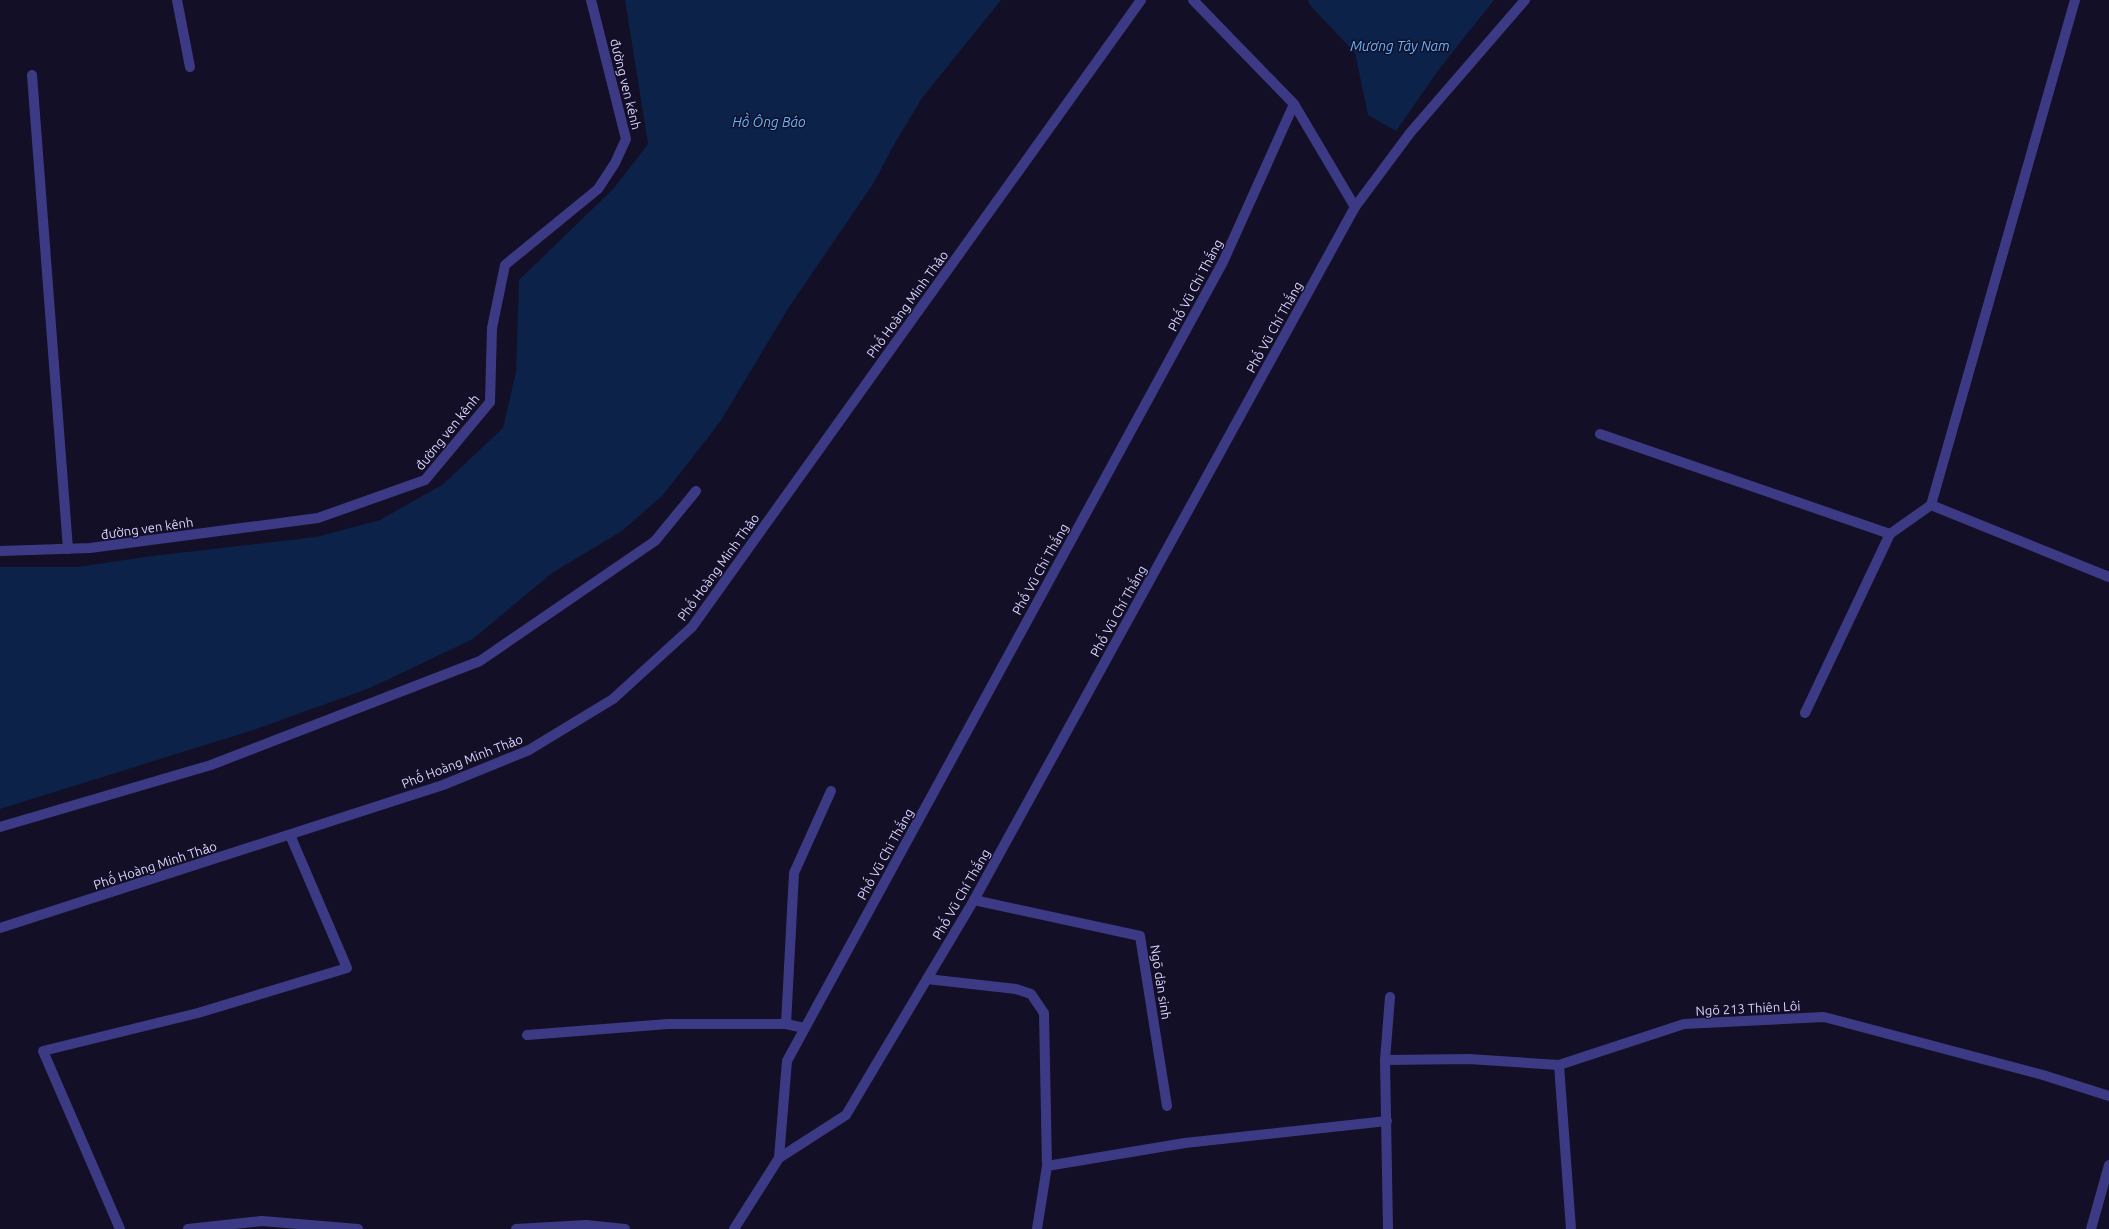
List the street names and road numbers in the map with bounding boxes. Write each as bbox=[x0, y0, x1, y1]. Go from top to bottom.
street label: đường ven kênh bbox=[608, 37, 644, 131]
street label: Phố Vũ Chi Thắng bbox=[1163, 236, 1225, 333]
street label: Phố Hoàng Minh Thảo bbox=[862, 247, 951, 360]
street label: Phố Vũ Chí Thắng bbox=[1241, 278, 1305, 375]
street label: đường ven kênh bbox=[412, 391, 482, 473]
street label: Phố Hoàng Minh Thảo bbox=[673, 510, 762, 623]
street label: đường ven kênh bbox=[100, 515, 194, 541]
street label: Phố Vũ Chi Thắng bbox=[1007, 520, 1071, 617]
street label: Phố Vũ Chí Thắng bbox=[1085, 562, 1149, 659]
street label: Phố Hoàng Minh Thảo bbox=[399, 729, 525, 791]
street label: Phố Vũ Chi Thắng bbox=[852, 805, 916, 902]
street label: Phố Hoàng Minh Thảo bbox=[91, 836, 218, 892]
street label: Phố Vũ Chí Thắng bbox=[928, 845, 993, 942]
street label: Ngõ dân sinh bbox=[1148, 944, 1174, 1020]
street label: Ngõ 213 Thiên Lôi bbox=[1695, 998, 1801, 1018]

